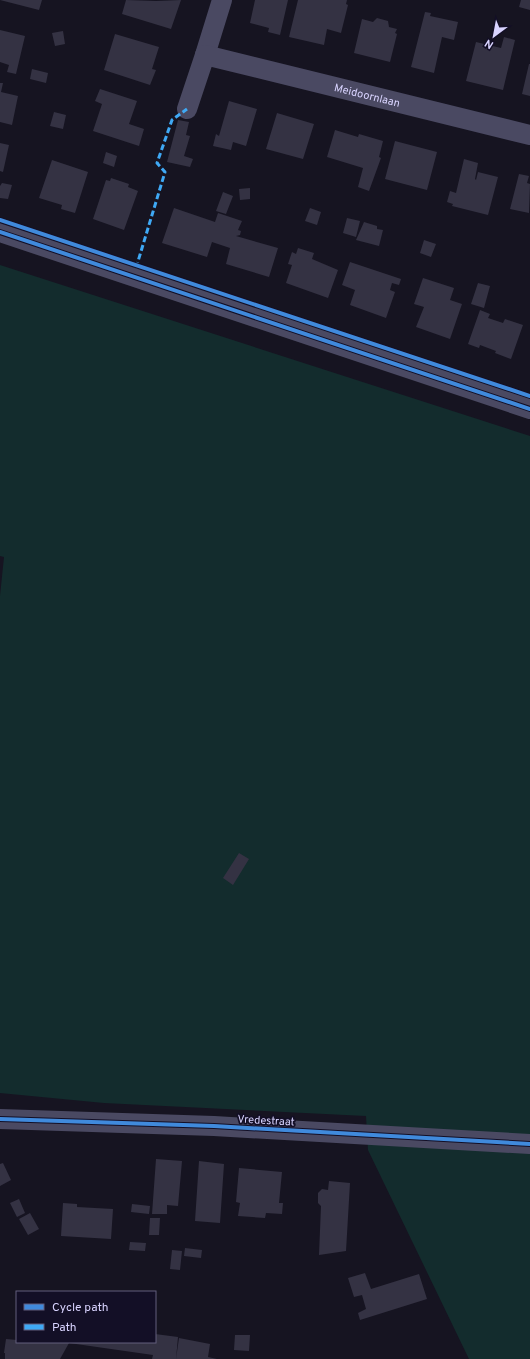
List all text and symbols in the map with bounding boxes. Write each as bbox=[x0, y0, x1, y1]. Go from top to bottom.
north arrow bbox=[474, 16, 514, 56]
text: N bbox=[482, 36, 496, 52]
street label: Meidoornlaan bbox=[333, 81, 401, 111]
street label: Vredestraat bbox=[237, 1113, 295, 1129]
legend bbox=[16, 1291, 156, 1343]
text: Cycle path bbox=[52, 1300, 109, 1316]
text: Path bbox=[52, 1320, 77, 1336]

